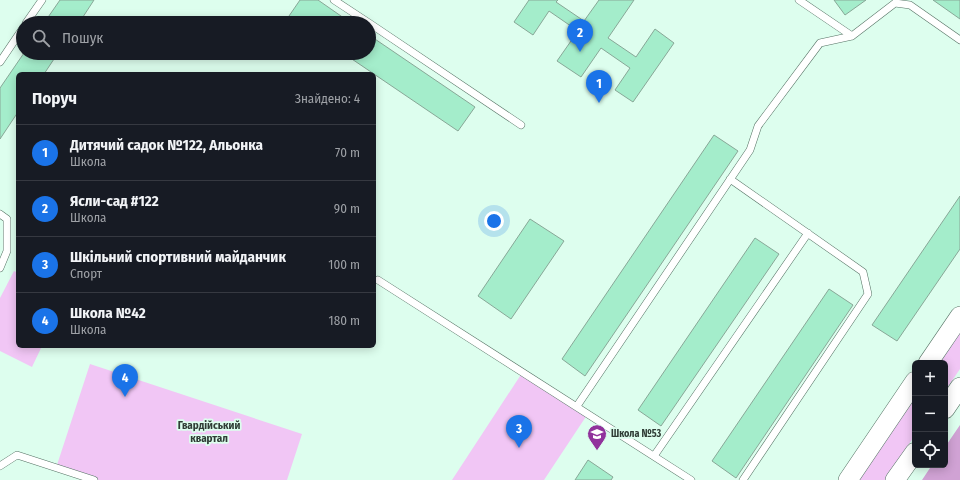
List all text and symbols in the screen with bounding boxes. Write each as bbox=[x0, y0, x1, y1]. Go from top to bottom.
search box bbox=[16, 16, 376, 60]
pin: 2 bbox=[567, 19, 593, 52]
icon: search bbox=[30, 27, 52, 49]
text: Пошук bbox=[62, 29, 103, 47]
pin: 1 bbox=[586, 70, 612, 103]
text: Поруч bbox=[32, 88, 77, 109]
text: Знайдено: 4 bbox=[295, 91, 360, 106]
text: Дитячий садок №122, Альонка bbox=[70, 136, 263, 154]
text: 1 bbox=[42, 145, 48, 160]
text: 70 m bbox=[335, 145, 360, 160]
text: Школа bbox=[70, 154, 106, 169]
text: Ясли-сад #122 bbox=[70, 192, 159, 210]
text: 2 bbox=[42, 201, 48, 216]
text: 90 m bbox=[334, 201, 360, 216]
text: Школа bbox=[70, 210, 106, 225]
your location bbox=[484, 211, 504, 231]
text: Шкільний спортивний майданчик bbox=[70, 248, 286, 266]
text: 3 bbox=[42, 257, 48, 272]
text: 100 m bbox=[328, 257, 360, 272]
text: Спорт bbox=[70, 266, 102, 281]
text: Школа №42 bbox=[70, 304, 146, 322]
text: 4 bbox=[42, 313, 48, 328]
text: 180 m bbox=[329, 313, 360, 328]
text: Школа bbox=[70, 322, 106, 337]
map controls bbox=[912, 360, 948, 468]
button: + bbox=[912, 360, 948, 396]
pin: 4 bbox=[112, 364, 138, 397]
button: − bbox=[912, 396, 948, 432]
pin: 3 bbox=[506, 415, 532, 448]
district label: Гвардійський квартал bbox=[178, 419, 240, 445]
school or university icon: Школа №53 bbox=[586, 423, 608, 451]
place label: Школа №53 bbox=[611, 428, 662, 440]
button: locate bbox=[912, 432, 948, 468]

